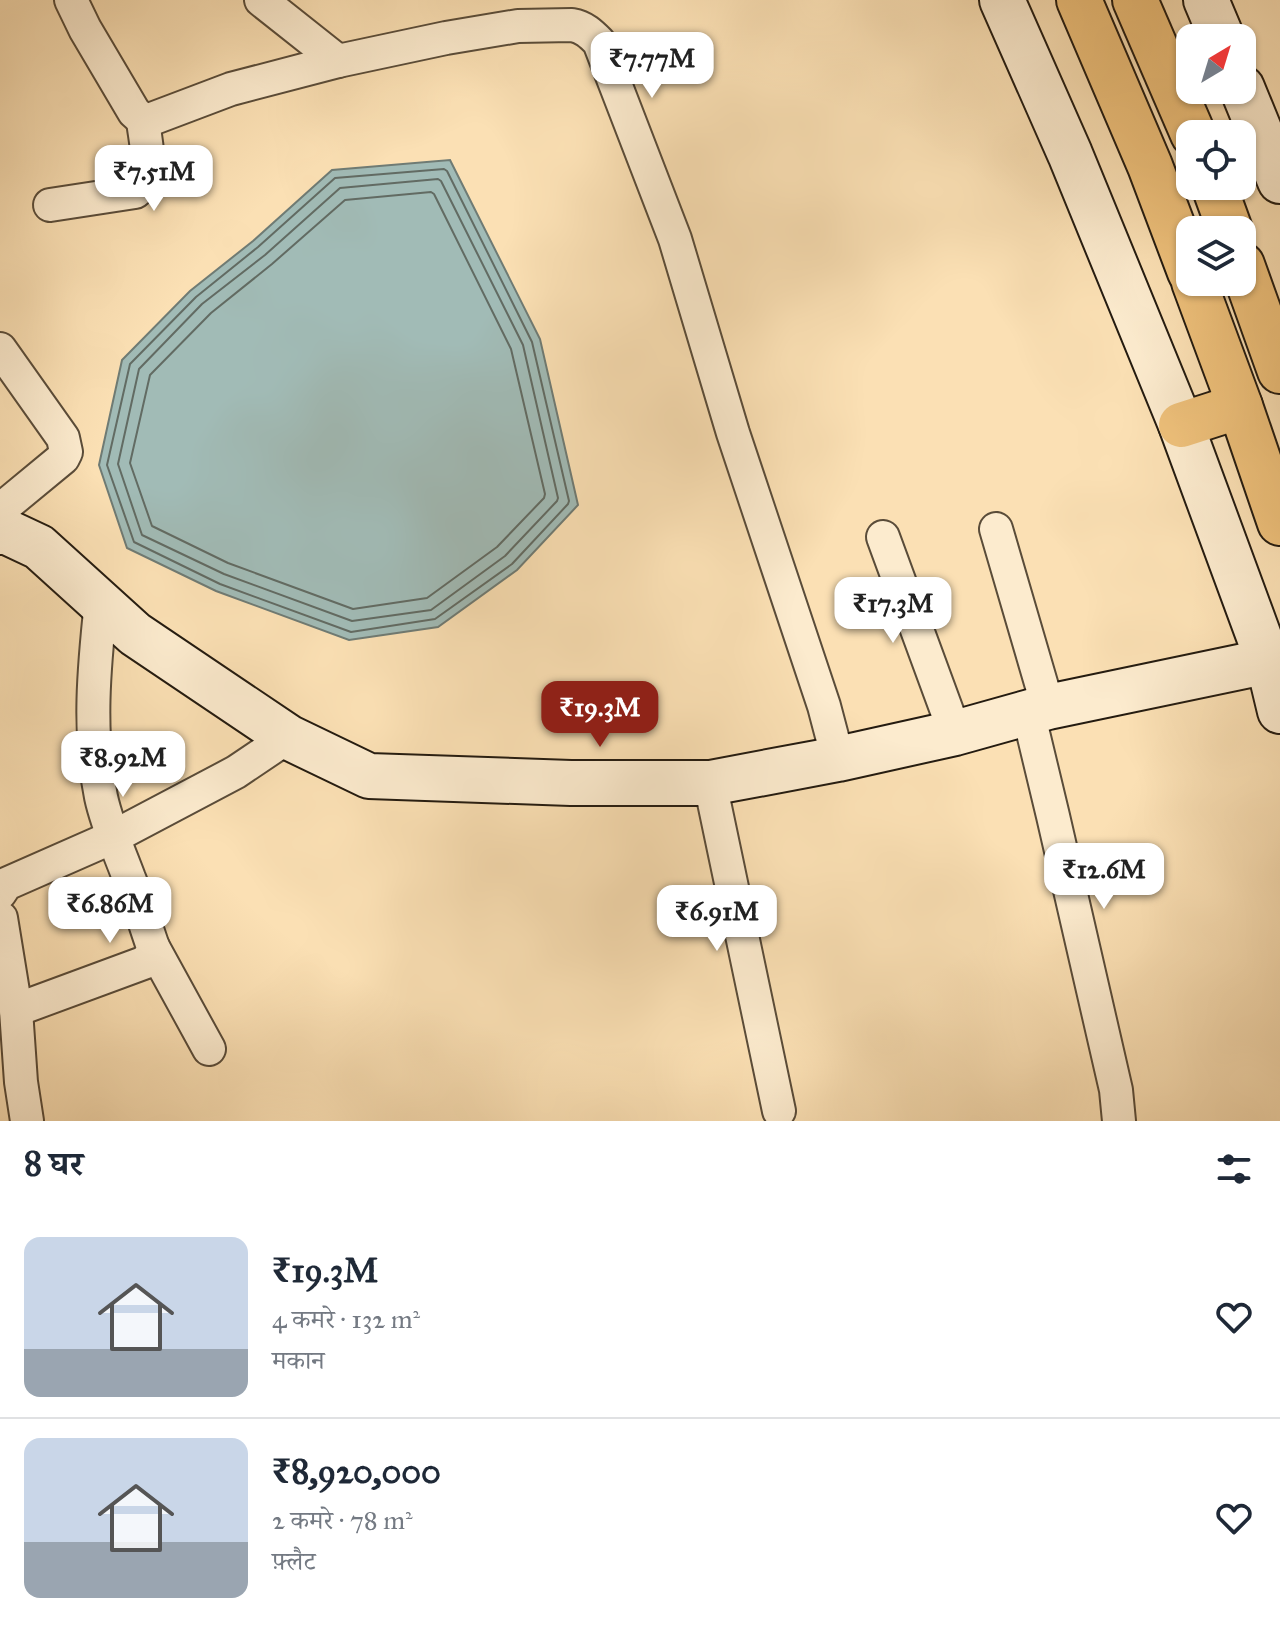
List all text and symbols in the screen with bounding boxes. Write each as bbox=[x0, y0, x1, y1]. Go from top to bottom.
north arrow bbox=[1176, 24, 1256, 104]
map controls bbox=[1176, 24, 1256, 296]
pin: ₹7.77M bbox=[587, 32, 717, 100]
text: ₹7.77M bbox=[609, 42, 695, 74]
button: locate bbox=[1176, 120, 1256, 200]
pin: ₹7.51M bbox=[89, 145, 219, 213]
text: ₹7.51M bbox=[113, 155, 195, 187]
button: layers bbox=[1176, 216, 1256, 296]
pin: ₹17.3M bbox=[828, 577, 958, 645]
text: ₹17.3M bbox=[852, 587, 934, 619]
pin: ₹19.3M bbox=[535, 681, 665, 749]
text: ₹19.3M bbox=[559, 691, 641, 723]
pin: ₹8.92M bbox=[58, 731, 188, 799]
text: ₹8.92M bbox=[79, 741, 167, 773]
pin: ₹12.6M bbox=[1039, 843, 1169, 911]
text: ₹12.6M bbox=[1062, 853, 1146, 885]
pin: ₹6.86M bbox=[45, 877, 175, 945]
pin: ₹6.91M bbox=[652, 885, 782, 953]
text: ₹6.86M bbox=[66, 887, 154, 919]
text: ₹6.91M bbox=[675, 895, 759, 927]
text: 8 घर bbox=[24, 1143, 83, 1184]
icon: filters bbox=[1212, 1147, 1256, 1191]
text: ₹19.3M bbox=[272, 1250, 378, 1291]
icon: home bbox=[88, 1269, 184, 1365]
icon: heart bbox=[1212, 1295, 1256, 1339]
text: 4 कमरे · 132 m² bbox=[272, 1303, 420, 1335]
text: मकान bbox=[272, 1344, 325, 1376]
text: ₹8,920,000 bbox=[272, 1451, 441, 1492]
icon: home bbox=[88, 1470, 184, 1566]
icon: heart bbox=[1212, 1496, 1256, 1540]
text: 2 कमरे · 78 m² bbox=[272, 1504, 413, 1536]
text: फ़्लैट bbox=[272, 1545, 315, 1577]

